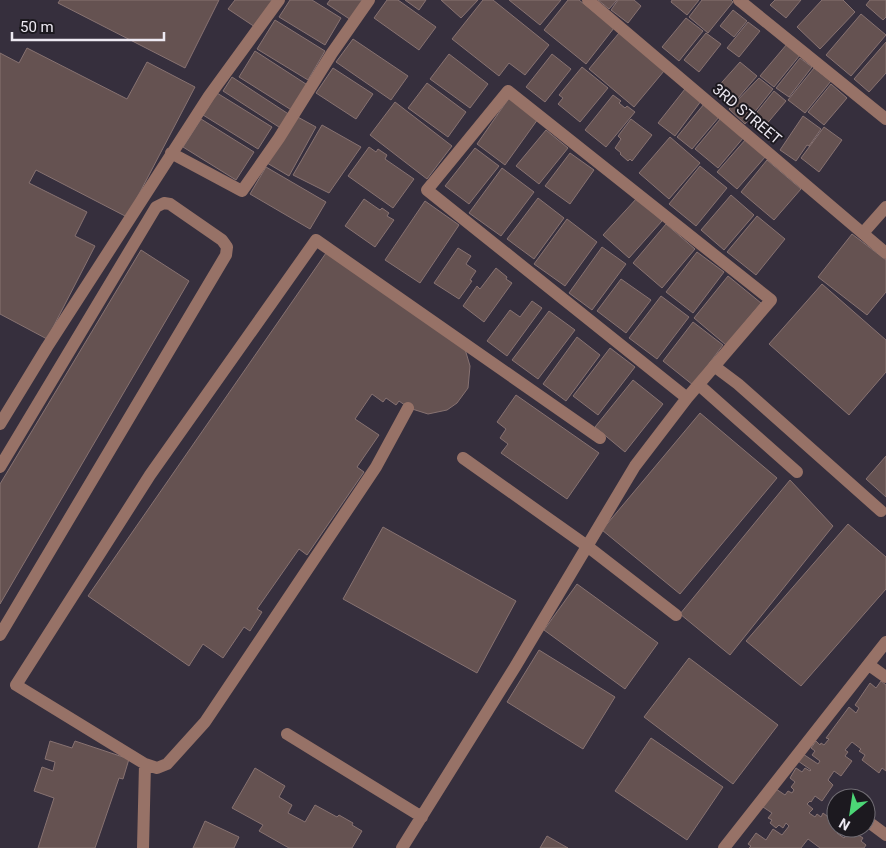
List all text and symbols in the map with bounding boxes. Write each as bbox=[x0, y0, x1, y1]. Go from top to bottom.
scale bar bbox=[12, 10, 165, 42]
text: 50 m bbox=[20, 18, 54, 36]
street label: 3RD STREET bbox=[709, 80, 785, 148]
north arrow bbox=[826, 788, 876, 838]
text: N bbox=[836, 815, 853, 834]

